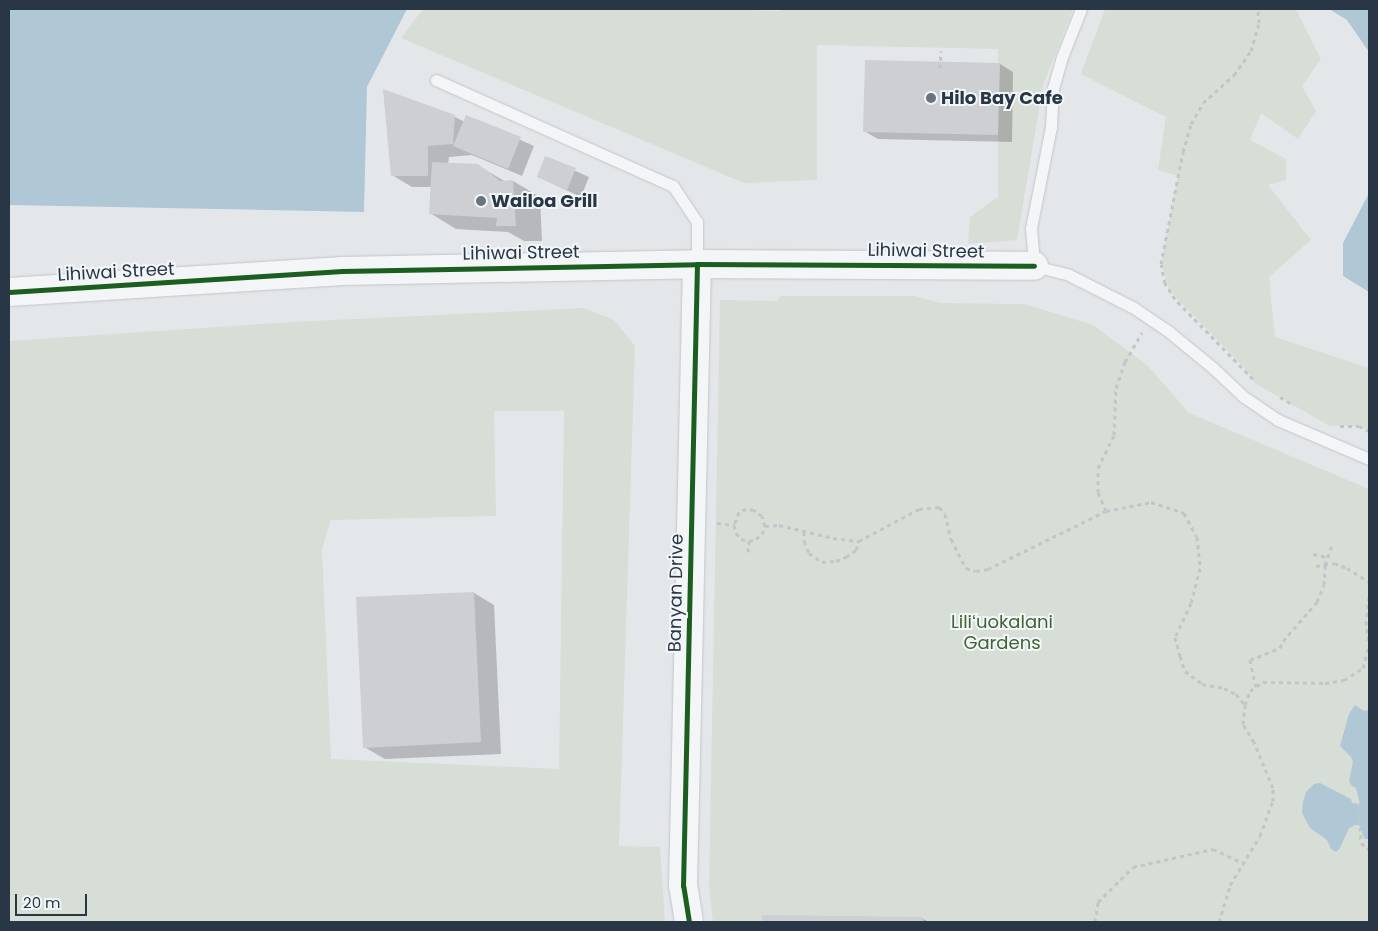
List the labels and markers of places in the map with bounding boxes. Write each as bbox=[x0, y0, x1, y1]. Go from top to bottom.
place label: Hilo Bay Cafe bbox=[941, 87, 1063, 109]
marker: Hilo Bay Cafe bbox=[925, 92, 937, 104]
place label: Wailoa Grill bbox=[491, 190, 598, 212]
marker: Wailoa Grill bbox=[475, 195, 487, 207]

